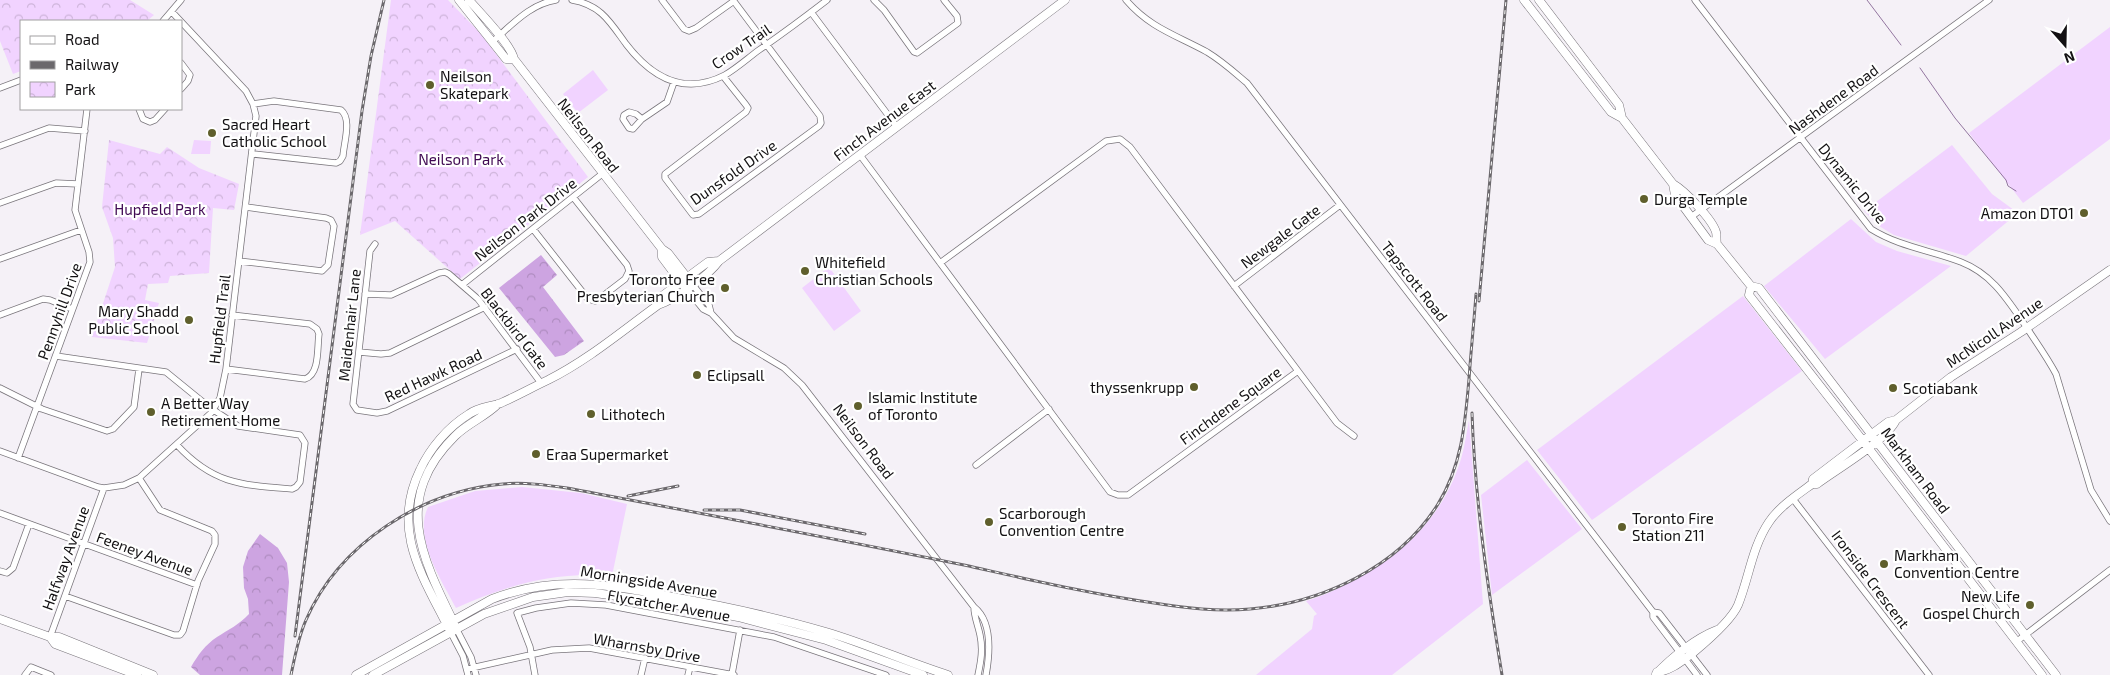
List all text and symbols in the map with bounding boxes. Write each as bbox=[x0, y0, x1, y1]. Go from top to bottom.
street label: Crow Trail bbox=[708, 19, 775, 72]
legend bbox=[20, 20, 182, 110]
north arrow bbox=[2040, 20, 2090, 70]
text: Road bbox=[65, 30, 100, 48]
text: N bbox=[2062, 48, 2077, 67]
text: Railway bbox=[65, 55, 119, 73]
street label: Nashdene Road bbox=[1785, 60, 1881, 138]
place label: Neilson Skatepark bbox=[440, 67, 509, 102]
street label: Finch Avenue East bbox=[829, 76, 939, 164]
marker: Neilson Skatepark bbox=[424, 79, 436, 91]
text: Park bbox=[65, 80, 96, 98]
street label: Neilson Road bbox=[554, 94, 624, 176]
place label: Sacred Heart Catholic School bbox=[222, 115, 327, 150]
marker: Sacred Heart Catholic School bbox=[206, 127, 218, 139]
street label: Dunsfold Drive bbox=[686, 136, 780, 208]
street label: Dynamic Drive bbox=[1815, 139, 1891, 227]
park label: Neilson Park bbox=[418, 150, 504, 168]
street label: Neilson Park Drive bbox=[470, 174, 580, 264]
place label: Durga Temple bbox=[1654, 190, 1747, 208]
marker: Durga Temple bbox=[1638, 193, 1650, 205]
park label: Hupfield Park bbox=[114, 200, 206, 218]
street label: Newgale Gate bbox=[1237, 200, 1323, 272]
place label: Amazon DTO1 bbox=[1981, 204, 2074, 222]
marker: Amazon DTO1 bbox=[2078, 207, 2090, 219]
street label: Tapscott Road bbox=[1378, 237, 1452, 325]
place label: Whitefield Christian Schools bbox=[815, 253, 933, 288]
street label: Pennyhill Drive bbox=[33, 260, 85, 362]
marker: Whitefield Christian Schools bbox=[799, 265, 811, 277]
street label: Maidenhair Lane bbox=[334, 268, 364, 382]
place label: Toronto Free Presbyterian Church bbox=[577, 270, 715, 305]
street label: Hupfield Trail bbox=[205, 273, 233, 365]
marker: Toronto Free Presbyterian Church bbox=[719, 282, 731, 294]
street label: Blackbird Gate bbox=[478, 284, 552, 372]
street label: McNicoll Avenue bbox=[1942, 293, 2046, 371]
place label: Mary Shadd Public School bbox=[88, 302, 180, 337]
marker: Mary Shadd Public School bbox=[183, 314, 195, 326]
street label: Red Hawk Road bbox=[382, 345, 484, 405]
street label: Finchdene Square bbox=[1176, 362, 1284, 448]
place label: Eclipsall bbox=[707, 366, 765, 384]
marker: Eclipsall bbox=[691, 369, 703, 381]
place label: thyssenkrupp bbox=[1090, 378, 1184, 396]
place label: Scotiabank bbox=[1903, 379, 1978, 397]
marker: thyssenkrupp bbox=[1188, 381, 1200, 393]
marker: Scotiabank bbox=[1887, 382, 1899, 394]
place label: Islamic Institute of Toronto bbox=[868, 388, 978, 423]
place label: A Better Way Retirement Home bbox=[161, 394, 280, 429]
street label: Neilson Road bbox=[830, 400, 898, 482]
marker: Islamic Institute of Toronto bbox=[852, 400, 864, 412]
place label: Lithotech bbox=[601, 405, 665, 423]
marker: A Better Way Retirement Home bbox=[145, 406, 157, 418]
marker: Lithotech bbox=[585, 408, 597, 420]
street label: Markham Road bbox=[1878, 423, 1954, 517]
place label: Eraa Supermarket bbox=[546, 445, 669, 463]
marker: Eraa Supermarket bbox=[530, 448, 542, 460]
street label: Halfway Avenue bbox=[38, 503, 92, 613]
place label: Scarborough Convention Centre bbox=[999, 504, 1124, 539]
place label: Toronto Fire Station 211 bbox=[1632, 509, 1714, 544]
marker: Scarborough Convention Centre bbox=[983, 516, 995, 528]
marker: Toronto Fire Station 211 bbox=[1616, 521, 1628, 533]
street label: Ironside Crescent bbox=[1828, 526, 1914, 632]
street label: Feeney Avenue bbox=[94, 527, 196, 579]
place label: Markham Convention Centre bbox=[1894, 546, 2019, 581]
marker: Markham Convention Centre bbox=[1878, 558, 1890, 570]
street label: Morningside Avenue bbox=[579, 561, 719, 601]
street label: Flycatcher Avenue bbox=[606, 585, 732, 625]
place label: New Life Gospel Church bbox=[1923, 587, 2020, 622]
marker: New Life Gospel Church bbox=[2024, 599, 2036, 611]
street label: Wharnsby Drive bbox=[592, 629, 702, 665]

